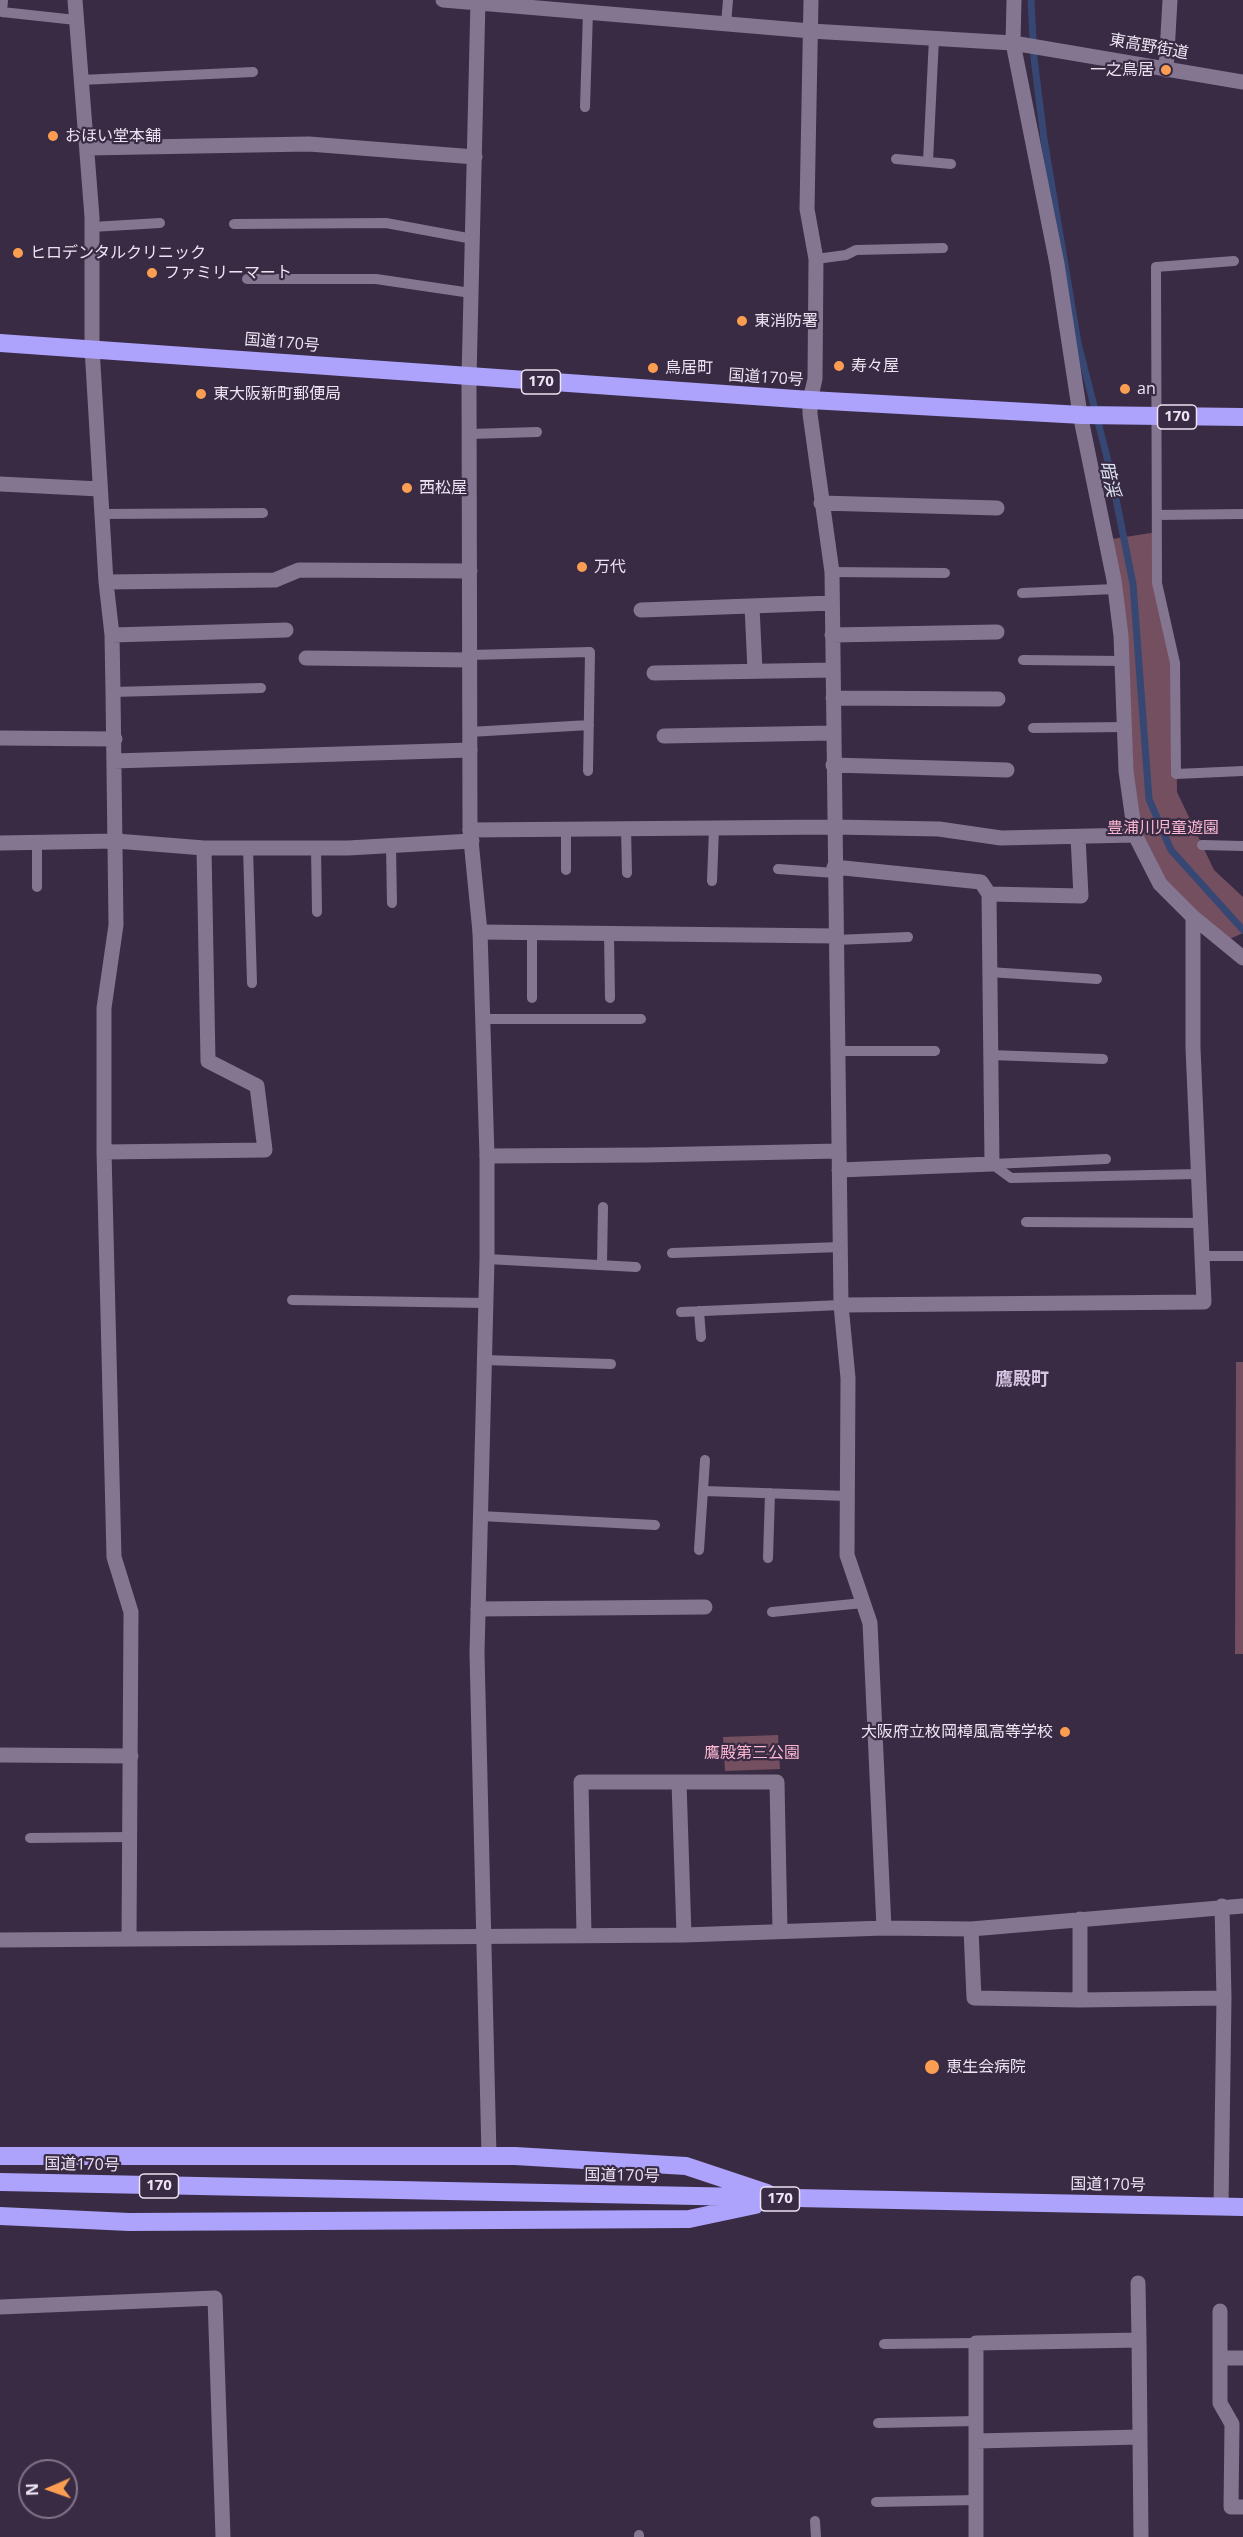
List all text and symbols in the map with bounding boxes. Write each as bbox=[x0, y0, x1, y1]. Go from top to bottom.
street label: 東高野街道 bbox=[1108, 31, 1190, 63]
place label: 一之鳥居 bbox=[1090, 60, 1154, 80]
marker: 一之鳥居 bbox=[1159, 63, 1173, 77]
place label: おほい堂本舗 bbox=[65, 126, 161, 146]
marker: おほい堂本舗 bbox=[46, 129, 60, 143]
place label: ヒロデンタルクリニック bbox=[30, 243, 206, 263]
marker: ヒロデンタルクリニック bbox=[11, 246, 25, 260]
place label: ファミリーマート bbox=[164, 263, 292, 283]
marker: ファミリーマート bbox=[145, 266, 159, 280]
place label: 東消防署 bbox=[754, 311, 818, 331]
marker: 東消防署 bbox=[735, 314, 749, 328]
street label: 国道170号 bbox=[244, 330, 320, 356]
place label: 寿々屋 bbox=[851, 356, 899, 376]
place label: 鳥居町 bbox=[665, 358, 713, 378]
marker: 寿々屋 bbox=[832, 359, 846, 373]
marker: 鳥居町 bbox=[646, 361, 660, 375]
street label: 国道170号 bbox=[728, 366, 804, 390]
road number: 170 bbox=[522, 370, 560, 394]
place label: an bbox=[1137, 379, 1156, 399]
marker: an bbox=[1118, 382, 1132, 396]
place label: 東大阪新町郵便局 bbox=[213, 384, 341, 404]
marker: 東大阪新町郵便局 bbox=[194, 387, 208, 401]
road number: 170 bbox=[1158, 405, 1196, 429]
water label: 暗渓 bbox=[1094, 459, 1124, 499]
place label: 西松屋 bbox=[419, 478, 467, 498]
marker: 西松屋 bbox=[400, 481, 414, 495]
place label: 万代 bbox=[594, 557, 626, 577]
marker: 万代 bbox=[575, 560, 589, 574]
park label: 豊浦川児童遊園 bbox=[1107, 818, 1219, 838]
district label: 鷹殿町 bbox=[995, 1369, 1049, 1391]
place label: 大阪府立枚岡樟風高等学校 bbox=[861, 1722, 1053, 1742]
marker: 大阪府立枚岡樟風高等学校 bbox=[1058, 1725, 1072, 1739]
park label: 鷹殿第三公園 bbox=[704, 1743, 800, 1763]
place label: 恵生会病院 bbox=[946, 2057, 1026, 2077]
marker: 恵生会病院 bbox=[923, 2058, 941, 2076]
street label: 国道170号 bbox=[44, 2155, 120, 2175]
street label: 国道170号 bbox=[584, 2166, 660, 2186]
road number: 170 bbox=[140, 2174, 178, 2198]
street label: 国道170号 bbox=[1070, 2175, 1146, 2195]
road number: 170 bbox=[760, 2187, 800, 2211]
north arrow bbox=[18, 2459, 78, 2519]
text: N bbox=[21, 2483, 43, 2496]

